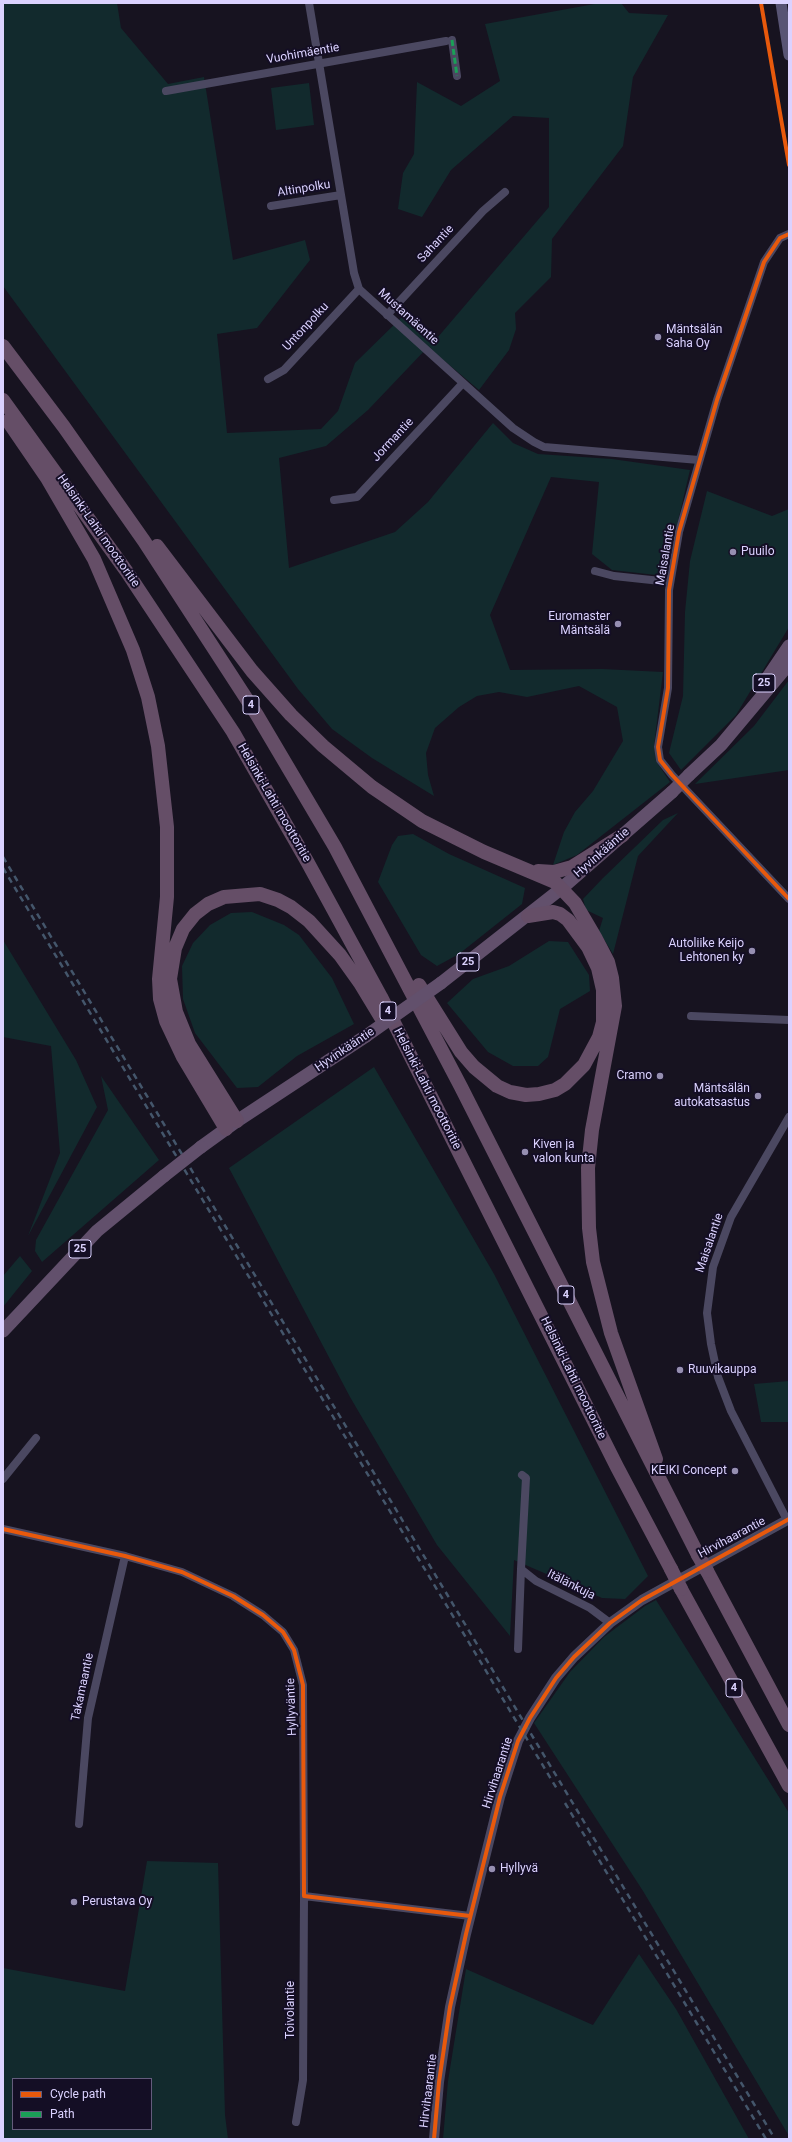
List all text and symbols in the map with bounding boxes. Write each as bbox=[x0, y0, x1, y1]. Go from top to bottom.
street label: Vuohimäentie bbox=[265, 41, 341, 67]
street label: Altinpolku bbox=[276, 178, 332, 200]
street label: Sahantie bbox=[415, 222, 457, 266]
street label: Mustamäentie bbox=[375, 286, 441, 348]
street label: Untonpolku bbox=[280, 300, 332, 354]
place label: Mäntsälän Saha Oy bbox=[666, 323, 722, 351]
marker: Mäntsälän Saha Oy bbox=[653, 332, 663, 342]
street label: Jormantie bbox=[369, 415, 417, 465]
street label: Helsinki-Lahti moottoritie bbox=[54, 472, 142, 590]
street label: Maisalantie bbox=[654, 523, 678, 587]
place label: Puuilo bbox=[741, 545, 774, 559]
marker: Puuilo bbox=[728, 547, 738, 557]
place label: Euromaster Mäntsälä bbox=[548, 610, 610, 638]
marker: Euromaster Mäntsälä bbox=[613, 619, 623, 629]
road number: 25 bbox=[753, 674, 775, 692]
road number: 4 bbox=[243, 696, 259, 714]
street label: Helsinki-Lahti moottoritie bbox=[234, 741, 314, 865]
street label: Hyvinkääntie bbox=[571, 825, 633, 881]
place label: Autoliike Keijo Lehtonen ky bbox=[669, 937, 744, 965]
marker: Autoliike Keijo Lehtonen ky bbox=[747, 946, 757, 956]
road number: 25 bbox=[457, 953, 479, 971]
road number: 4 bbox=[380, 1002, 396, 1020]
street label: Hyvinkääntie bbox=[313, 1025, 377, 1075]
street label: Helsinki-Lahti moottoritie bbox=[390, 1026, 464, 1152]
place label: Cramo bbox=[616, 1069, 652, 1083]
marker: Cramo bbox=[655, 1071, 665, 1081]
place label: Mäntsälän autokatsastus bbox=[674, 1082, 750, 1110]
marker: Mäntsälän autokatsastus bbox=[753, 1091, 763, 1101]
place label: Kiven ja valon kunta bbox=[533, 1138, 594, 1166]
marker: Kiven ja valon kunta bbox=[520, 1147, 530, 1157]
street label: Maisalantie bbox=[693, 1211, 727, 1275]
road number: 25 bbox=[69, 1240, 91, 1258]
road number: 4 bbox=[558, 1286, 574, 1304]
street label: Helsinki-Lahti moottoritie bbox=[537, 1314, 609, 1442]
place label: Ruuvikauppa bbox=[688, 1363, 757, 1377]
marker: Ruuvikauppa bbox=[675, 1365, 685, 1375]
place label: KEIKI Concept bbox=[651, 1464, 727, 1478]
marker: KEIKI Concept bbox=[730, 1466, 740, 1476]
street label: Hirvihaarantie bbox=[696, 1514, 768, 1562]
street label: Itälänkuja bbox=[545, 1567, 597, 1603]
street label: Takamaantie bbox=[69, 1652, 97, 1722]
street label: Hyllyväntie bbox=[284, 1678, 300, 1736]
road number: 4 bbox=[726, 1679, 742, 1697]
street label: Hirvihaarantie bbox=[480, 1735, 516, 1811]
place label: Hyllyvä bbox=[500, 1862, 538, 1876]
marker: Hyllyvä bbox=[487, 1864, 497, 1874]
place label: Perustava Oy bbox=[82, 1895, 152, 1909]
marker: Perustava Oy bbox=[69, 1897, 79, 1907]
street label: Toivolantie bbox=[284, 1981, 298, 2039]
street label: Hirvihaarantie bbox=[417, 2053, 441, 2129]
legend bbox=[12, 2078, 152, 2130]
text: Cycle path bbox=[50, 2087, 106, 2101]
text: Path bbox=[50, 2107, 75, 2121]

